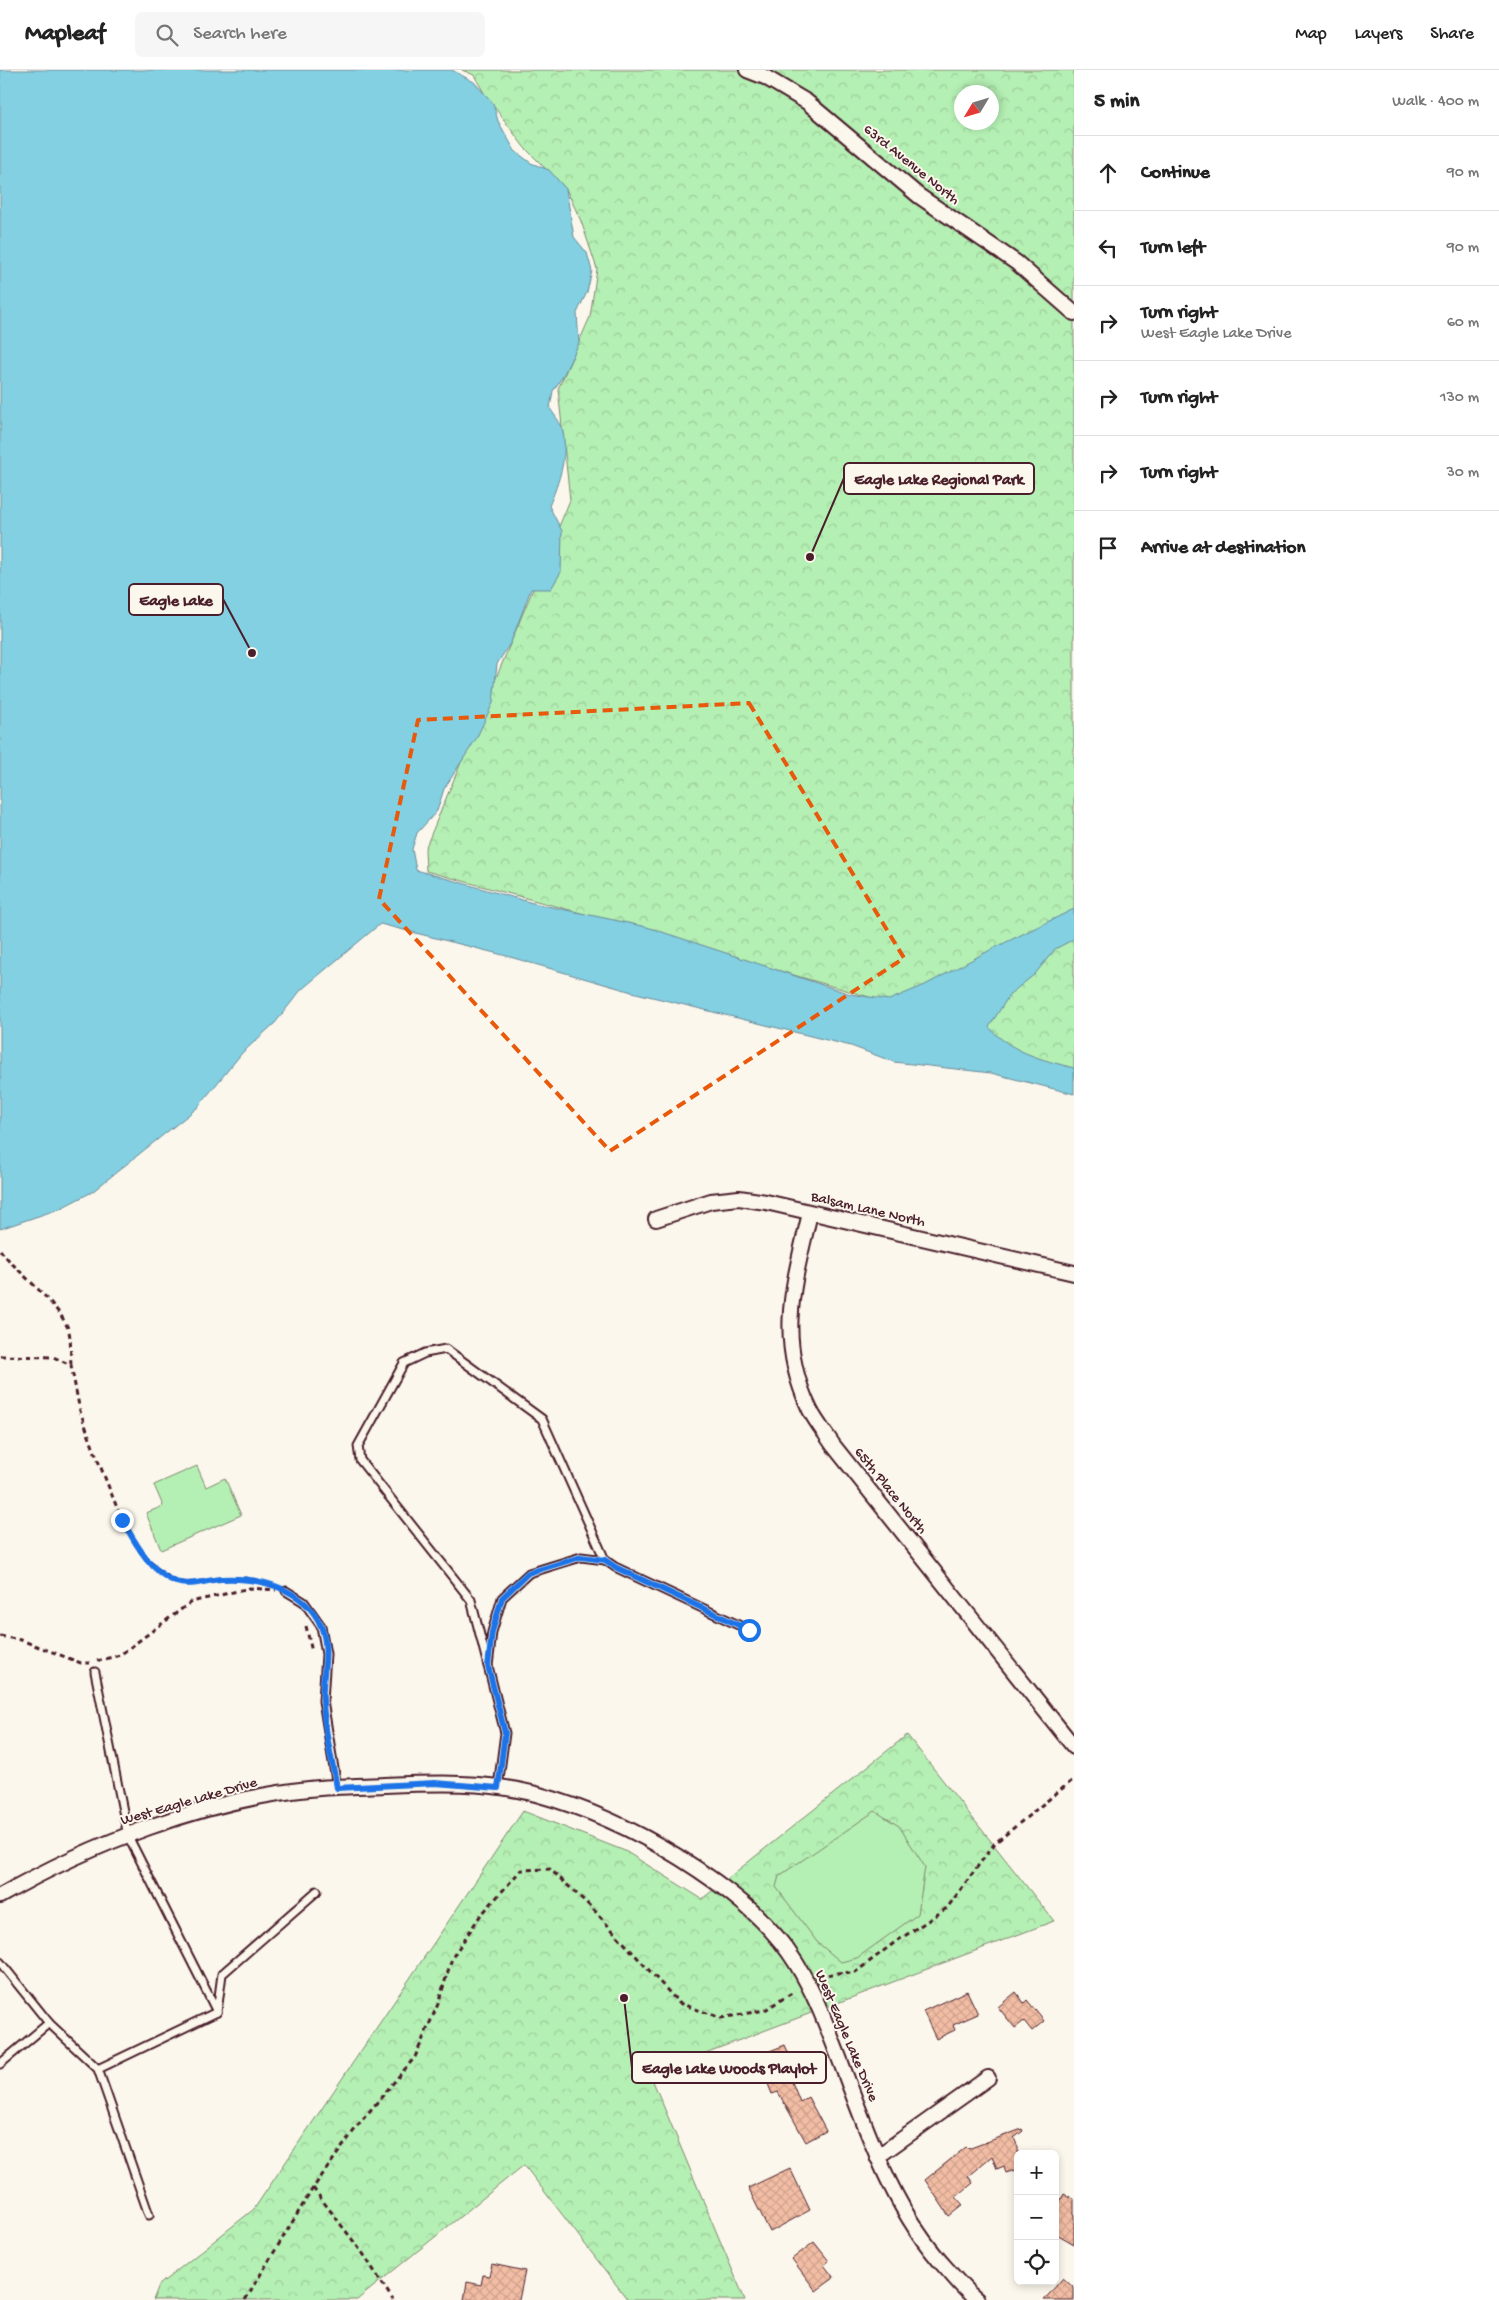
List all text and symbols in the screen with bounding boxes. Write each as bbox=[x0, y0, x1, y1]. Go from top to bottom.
search box bbox=[135, 12, 485, 57]
text: Mapleaf bbox=[25, 20, 105, 49]
icon: search bbox=[153, 21, 181, 49]
text: Search here bbox=[193, 23, 287, 46]
text: Map bbox=[1295, 24, 1327, 45]
text: Layers bbox=[1355, 24, 1402, 45]
text: Share bbox=[1430, 24, 1474, 45]
north arrow bbox=[954, 85, 999, 130]
text: 5 min bbox=[1094, 90, 1139, 115]
text: Walk · 400 m bbox=[1392, 93, 1479, 112]
street label: 63rd Avenue North bbox=[859, 121, 963, 209]
icon: ahead bbox=[1094, 159, 1122, 187]
text: Continue bbox=[1141, 162, 1210, 185]
text: 90 m bbox=[1447, 164, 1479, 183]
icon: left bbox=[1094, 234, 1122, 262]
text: Turn left bbox=[1141, 237, 1205, 260]
text: 90 m bbox=[1447, 239, 1479, 258]
text: Turn right bbox=[1141, 302, 1217, 325]
icon: right bbox=[1094, 309, 1122, 337]
text: 60 m bbox=[1447, 314, 1479, 333]
text: West Eagle Lake Drive bbox=[1141, 325, 1291, 344]
icon: right bbox=[1094, 384, 1122, 412]
text: Turn right bbox=[1141, 387, 1217, 410]
text: 130 m bbox=[1440, 389, 1479, 408]
icon: right bbox=[1094, 459, 1122, 487]
text: Turn right bbox=[1141, 462, 1217, 485]
callout: Eagle Lake Regional Park bbox=[844, 463, 1034, 494]
text: 30 m bbox=[1446, 464, 1479, 483]
text: Eagle Lake Regional Park bbox=[854, 472, 1026, 491]
icon: arrive bbox=[1094, 534, 1122, 562]
text: Arrive at destination bbox=[1141, 537, 1305, 560]
callout: Eagle Lake bbox=[129, 584, 223, 615]
text: Eagle Lake bbox=[139, 593, 214, 612]
street label: Balsam Lane North bbox=[808, 1188, 927, 1232]
street label: 65th Place North bbox=[849, 1444, 931, 1538]
route end bbox=[111, 1509, 134, 1532]
route start bbox=[738, 1619, 761, 1642]
street label: West Eagle Lake Drive bbox=[119, 1774, 259, 1830]
street label: West Eagle Lake Drive bbox=[810, 1968, 882, 2105]
callout: Eagle Lake Woods Playlot bbox=[632, 2052, 826, 2083]
text: Eagle Lake Woods Playlot bbox=[642, 2061, 818, 2080]
map controls bbox=[1014, 2150, 1059, 2285]
button: + bbox=[1014, 2150, 1059, 2195]
button: − bbox=[1014, 2195, 1059, 2240]
button: locate bbox=[1014, 2240, 1059, 2285]

